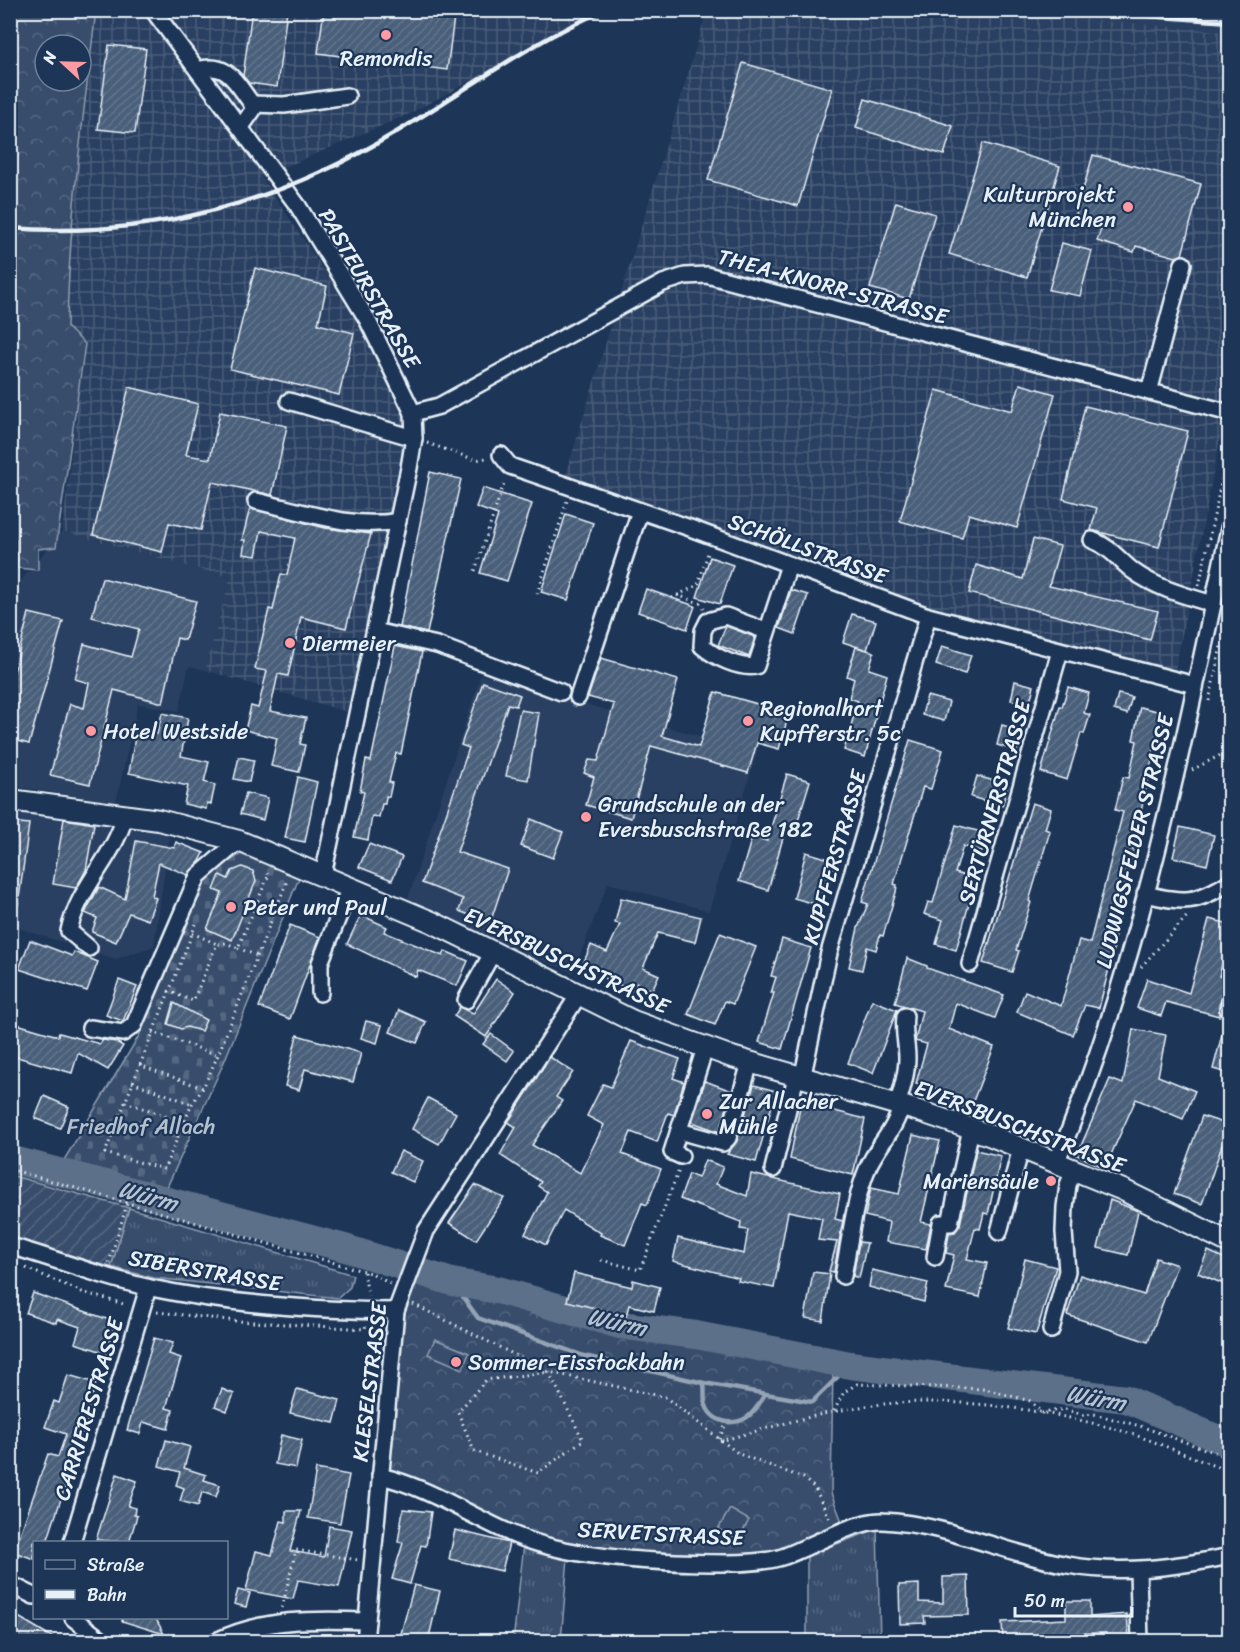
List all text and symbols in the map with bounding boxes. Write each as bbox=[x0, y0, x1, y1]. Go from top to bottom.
marker: Remondis bbox=[379, 28, 393, 42]
north arrow bbox=[33, 33, 93, 93]
place label: Remondis bbox=[340, 39, 433, 78]
text: N bbox=[34, 46, 65, 69]
place label: Kulturprojekt München bbox=[984, 175, 1116, 239]
street label: PASTEURSTRASSE bbox=[308, 200, 432, 378]
marker: Kulturprojekt München bbox=[1121, 200, 1135, 214]
street label: THEA-KNORR-STRASSE bbox=[713, 237, 954, 336]
street label: SCHÖLLSTRASSE bbox=[723, 502, 895, 596]
place label: Diermeier bbox=[302, 624, 396, 663]
marker: Diermeier bbox=[283, 636, 297, 650]
place label: Regionalhort Kupfferstr. 5c bbox=[760, 689, 901, 753]
street label: SERTÜRNERSTRASSE bbox=[947, 693, 1043, 909]
street label: LUDWIGSFELDER STRASSE bbox=[1084, 708, 1185, 972]
place label: Hotel Westside bbox=[103, 712, 248, 751]
marker: Regionalhort Kupfferstr. 5c bbox=[741, 714, 755, 728]
marker: Hotel Westside bbox=[84, 724, 98, 738]
street label: KUPFFERSTRASSE bbox=[791, 764, 878, 949]
place label: Grundschule an der Eversbuschstraße 182 bbox=[598, 785, 813, 849]
marker: Grundschule an der Eversbuschstraße 182 bbox=[579, 810, 593, 824]
place label: Peter und Paul bbox=[243, 888, 388, 927]
street label: EVERSBUSCHSTRASSE bbox=[457, 896, 678, 1026]
marker: Peter und Paul bbox=[224, 900, 238, 914]
street label: EVERSBUSCHSTRASSE bbox=[909, 1068, 1133, 1185]
place label: Zur Allacher Mühle bbox=[719, 1082, 839, 1146]
park label: Friedhof Allach bbox=[67, 1107, 215, 1146]
marker: Zur Allacher Mühle bbox=[700, 1107, 714, 1121]
place label: Mariensäule bbox=[923, 1162, 1039, 1201]
water label: Würm bbox=[114, 1168, 184, 1224]
marker: Mariensäule bbox=[1044, 1174, 1058, 1188]
street label: SIBERSTRASSE bbox=[125, 1238, 286, 1303]
water label: Würm bbox=[583, 1295, 652, 1349]
street label: KLESELSTRASSE bbox=[340, 1298, 399, 1464]
street label: CARRIERESTRASSE bbox=[42, 1311, 135, 1505]
place label: Sommer-Eisstockbahn bbox=[468, 1343, 685, 1382]
marker: Sommer-Eisstockbahn bbox=[449, 1355, 463, 1369]
water label: Würm bbox=[1063, 1372, 1131, 1424]
street label: SERVETSTRASSE bbox=[577, 1510, 747, 1557]
legend bbox=[33, 1541, 228, 1619]
text: Straße bbox=[87, 1549, 144, 1581]
text: Bahn bbox=[87, 1579, 127, 1611]
scale bar bbox=[1015, 1580, 1132, 1618]
text: 50 m bbox=[1024, 1585, 1065, 1617]

